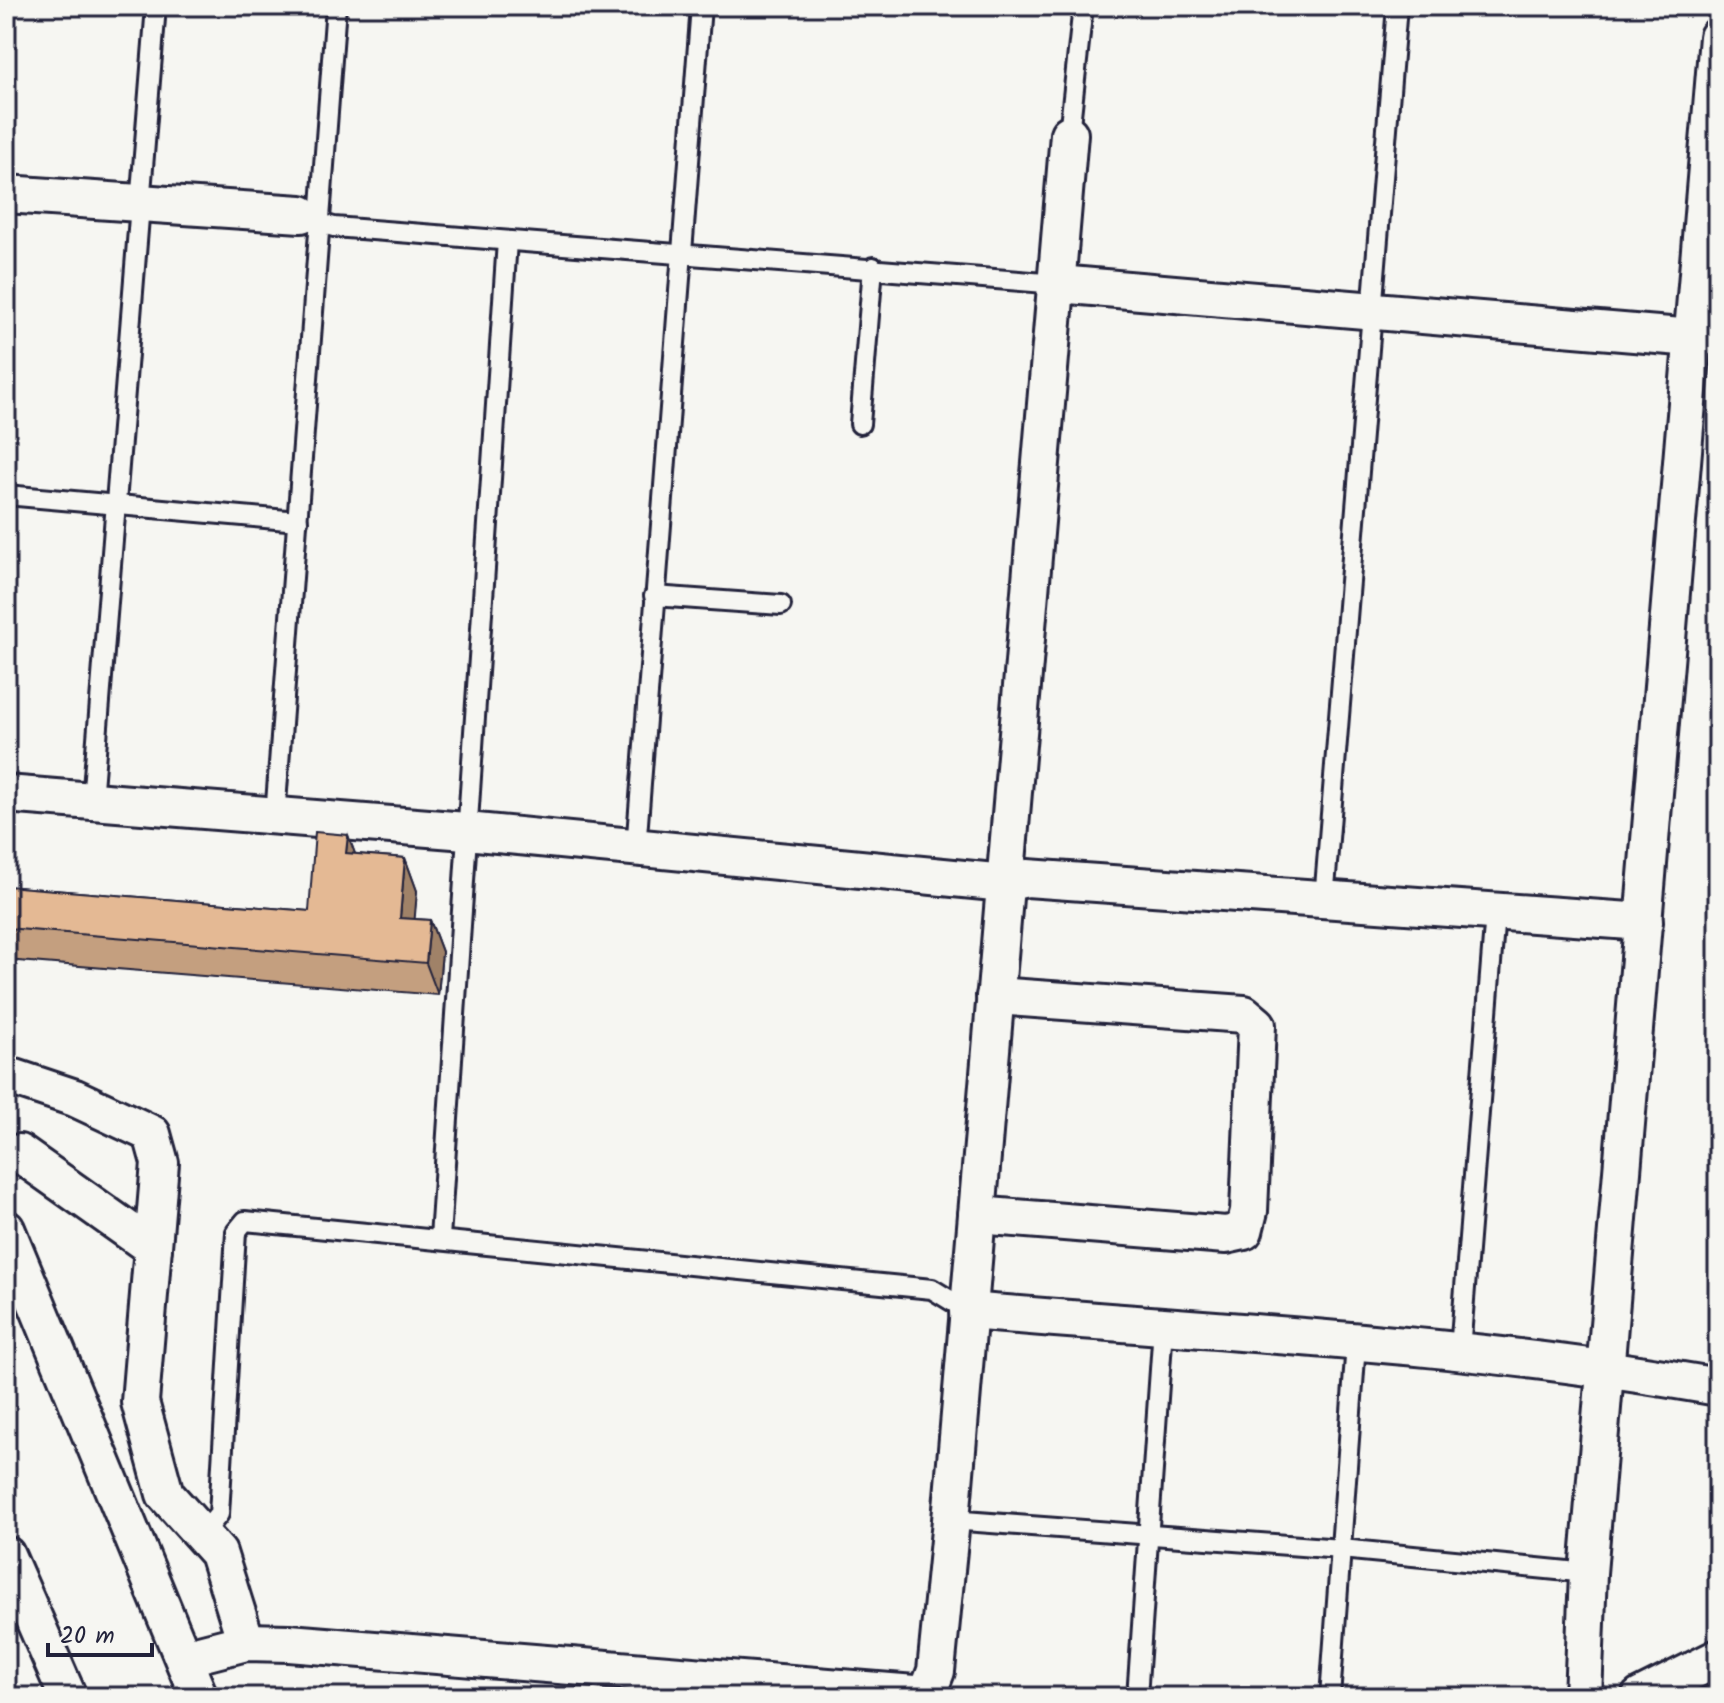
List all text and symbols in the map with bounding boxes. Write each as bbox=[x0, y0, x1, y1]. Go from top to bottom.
scale bar bbox=[48, 1607, 152, 1657]
text: 20 m bbox=[60, 1617, 115, 1656]

